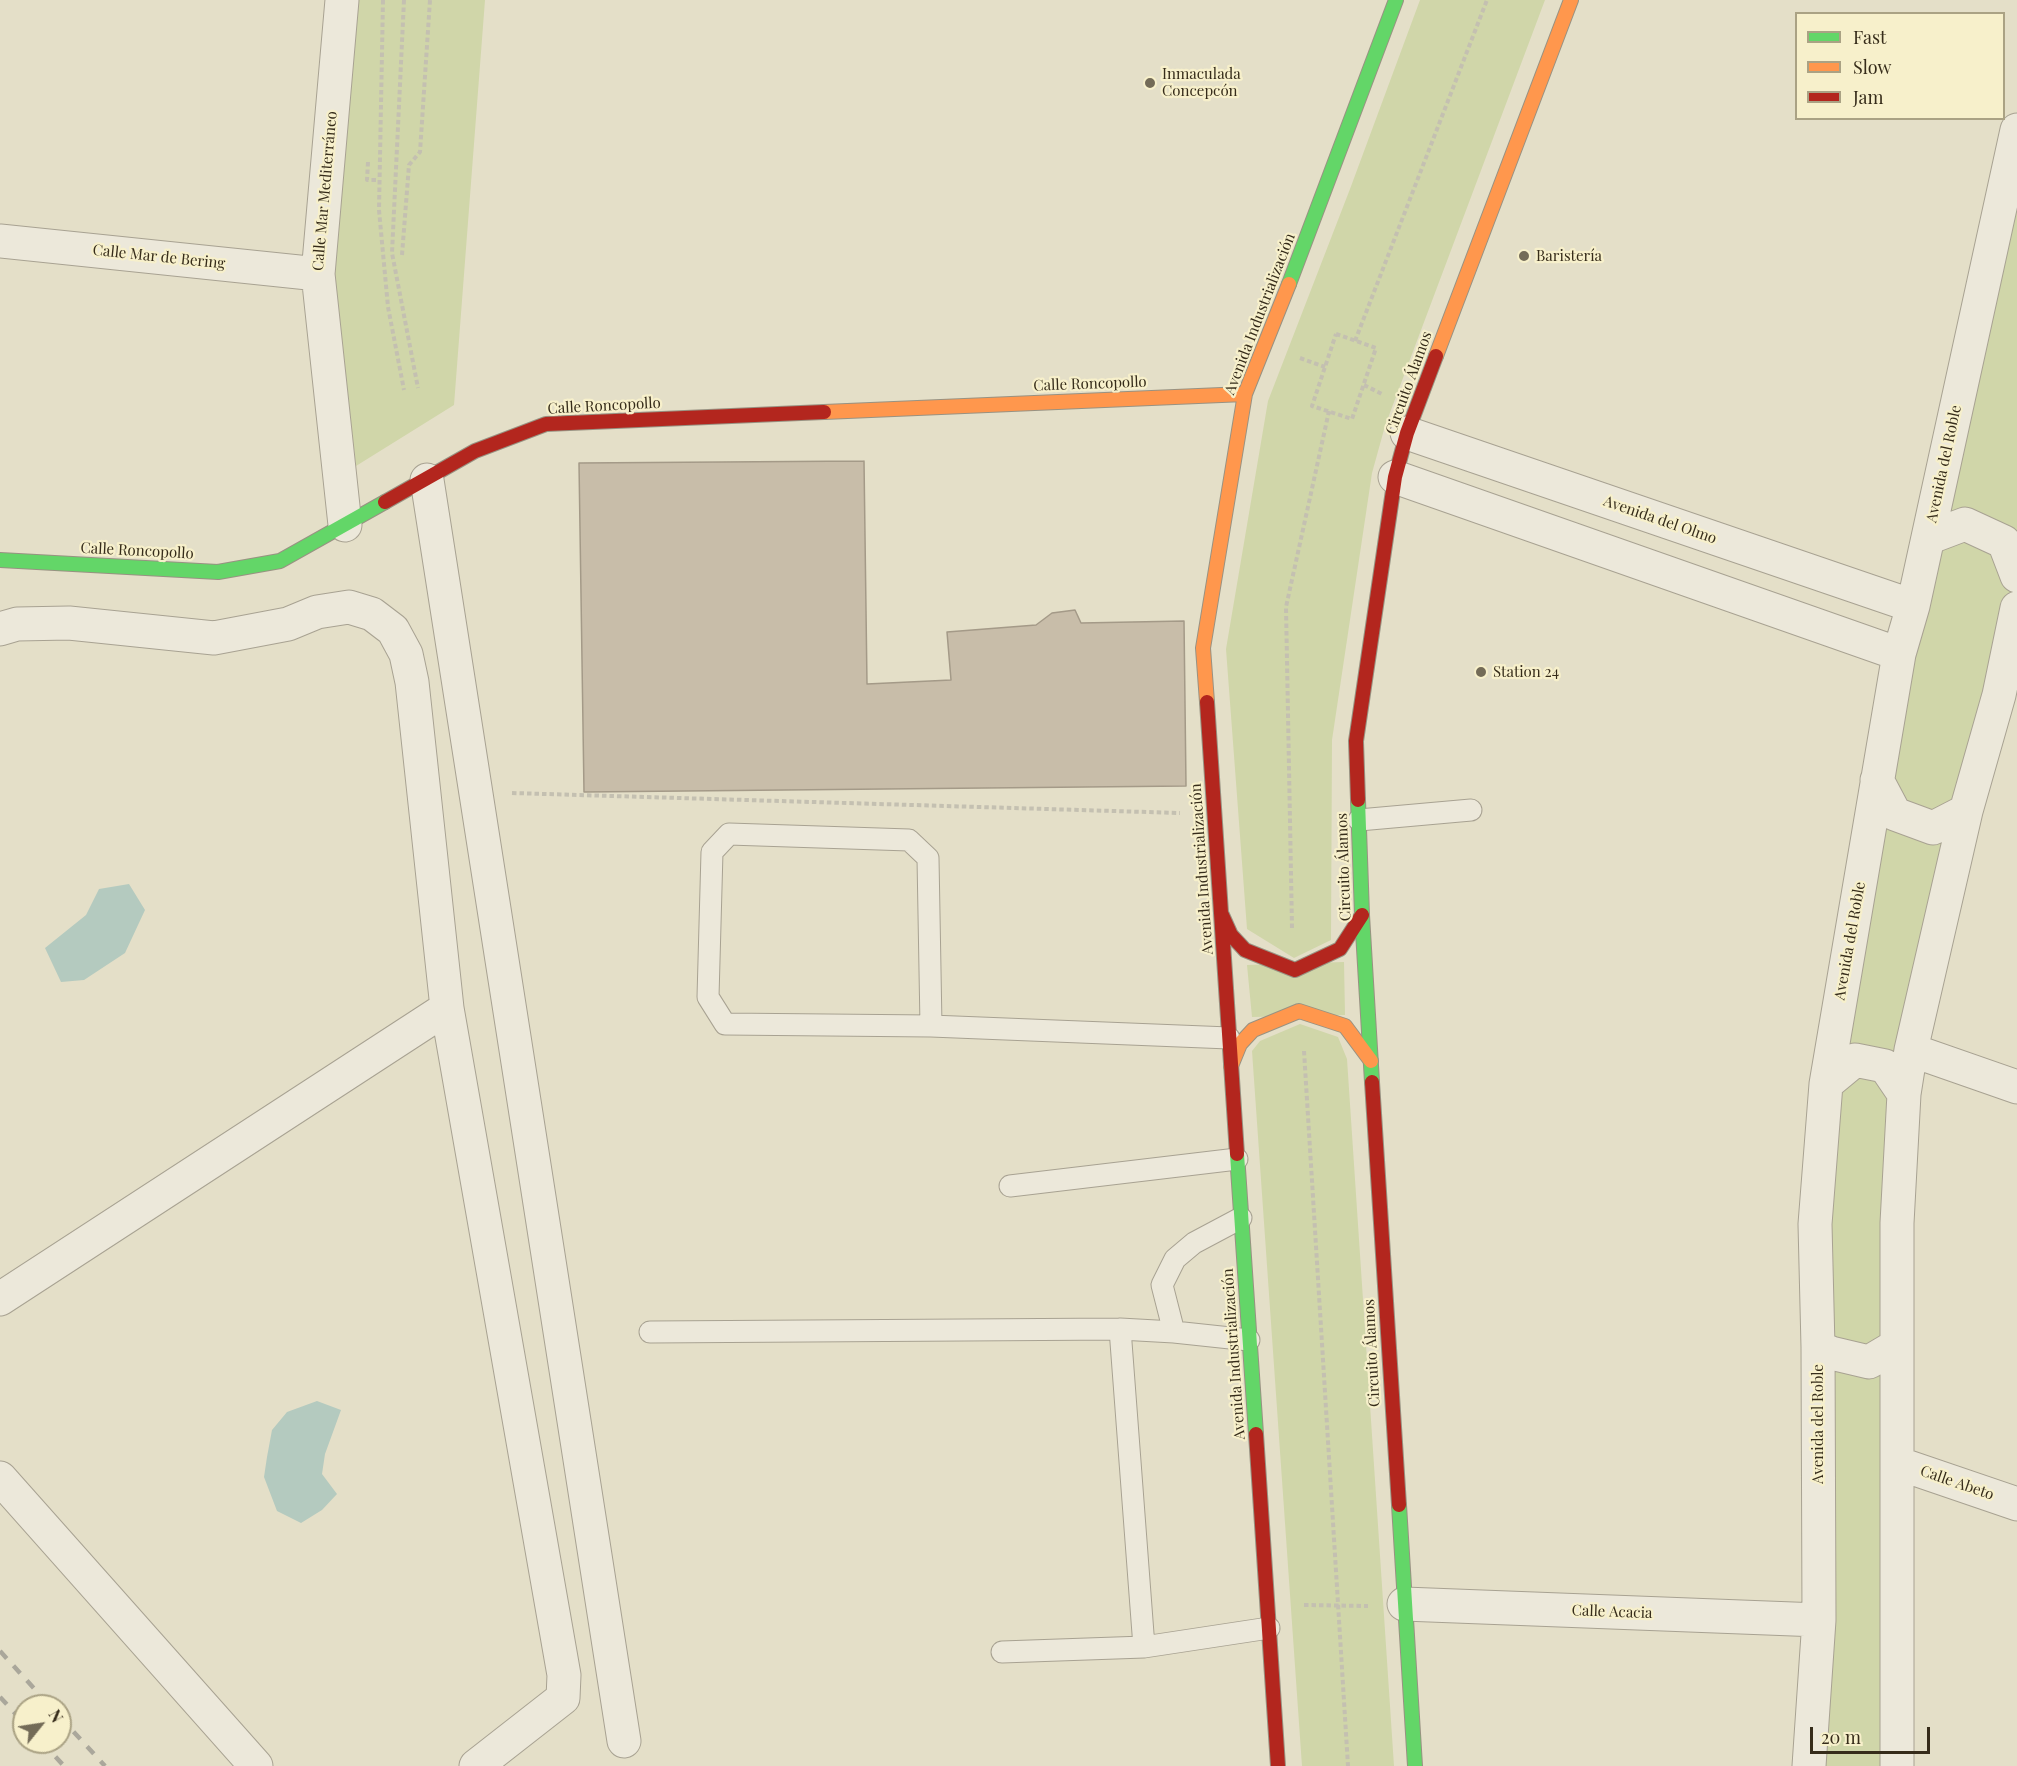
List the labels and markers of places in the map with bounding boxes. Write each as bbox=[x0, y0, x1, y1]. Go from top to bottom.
place label: Inmaculada Concepcón bbox=[1162, 65, 1241, 100]
marker: Inmaculada Concepcón bbox=[1143, 76, 1157, 90]
place label: Baristería bbox=[1536, 247, 1602, 265]
marker: Baristería bbox=[1517, 249, 1531, 263]
place label: Station 24 bbox=[1493, 663, 1559, 681]
marker: Station 24 bbox=[1474, 665, 1488, 679]

